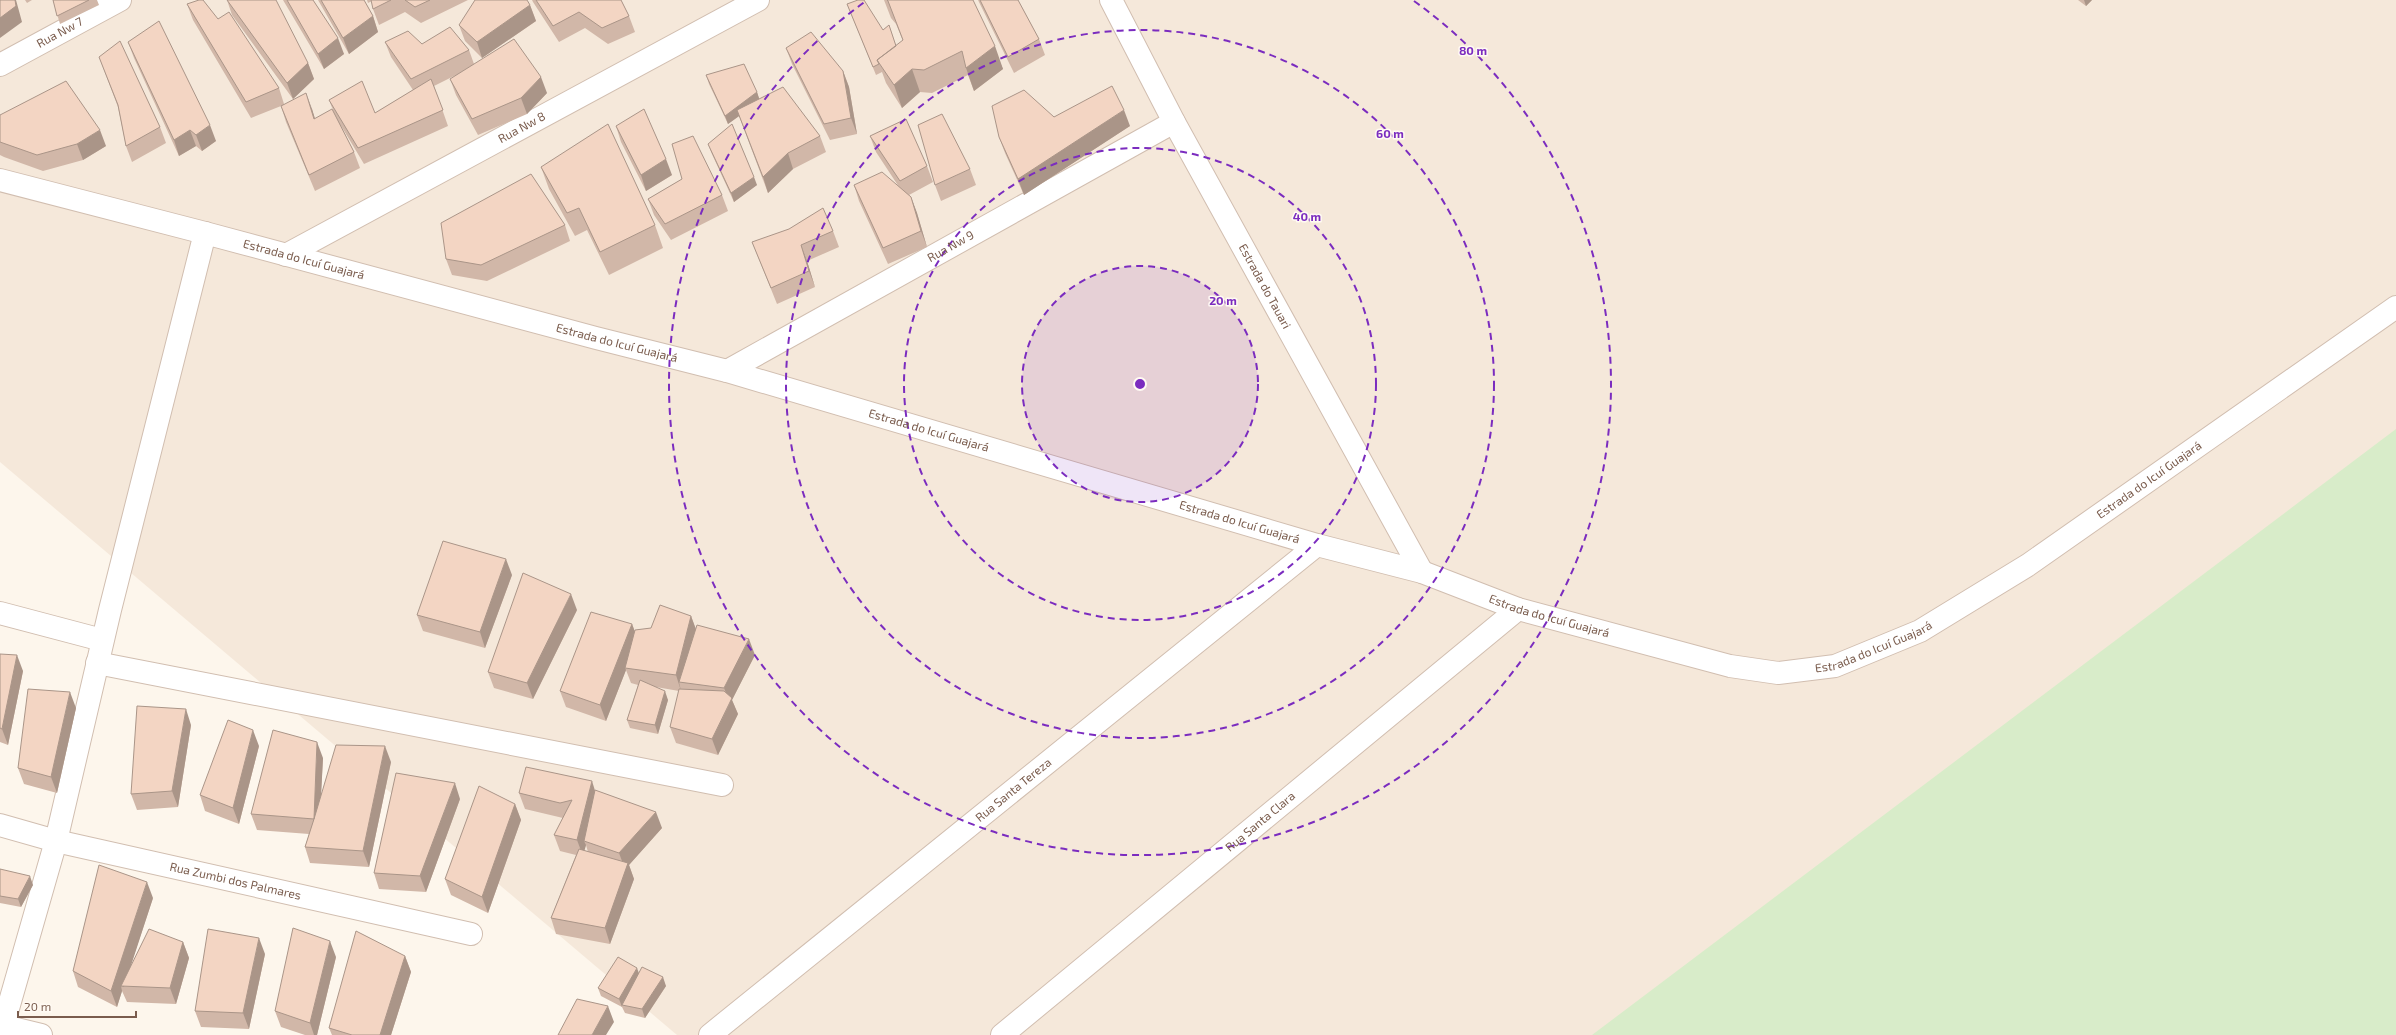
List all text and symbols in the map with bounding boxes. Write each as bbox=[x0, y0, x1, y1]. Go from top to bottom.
street label: Rua Nw 7 bbox=[34, 14, 85, 50]
text: 80 m bbox=[1459, 43, 1487, 57]
street label: Rua Nw 8 bbox=[495, 108, 547, 145]
text: 60 m bbox=[1376, 126, 1404, 140]
text: 40 m bbox=[1293, 209, 1321, 223]
street label: Rua Nw 9 bbox=[924, 227, 976, 264]
street label: Estrada do Icuí Guajará bbox=[242, 236, 366, 282]
street label: Estrada do Tauari bbox=[1236, 241, 1294, 331]
text: 20 m bbox=[1209, 293, 1237, 307]
street label: Estrada do Icuí Guajará bbox=[555, 320, 679, 364]
centre of rings bbox=[1133, 377, 1147, 391]
street label: Estrada do Icuí Guajará bbox=[867, 405, 991, 454]
street label: Estrada do Icuí Guajará bbox=[2093, 438, 2204, 521]
street label: Estrada do Icuí Guajará bbox=[1178, 497, 1302, 546]
street label: Estrada do Icuí Guajará bbox=[1487, 591, 1611, 639]
street label: Estrada do Icuí Guajará bbox=[1814, 617, 1934, 674]
street label: Rua Santa Tereza bbox=[972, 754, 1054, 824]
street label: Rua Santa Clara bbox=[1222, 788, 1297, 854]
street label: Rua Zumbi dos Palmares bbox=[168, 859, 303, 902]
scale bar bbox=[18, 993, 136, 1019]
text: 20 m bbox=[24, 999, 51, 1013]

